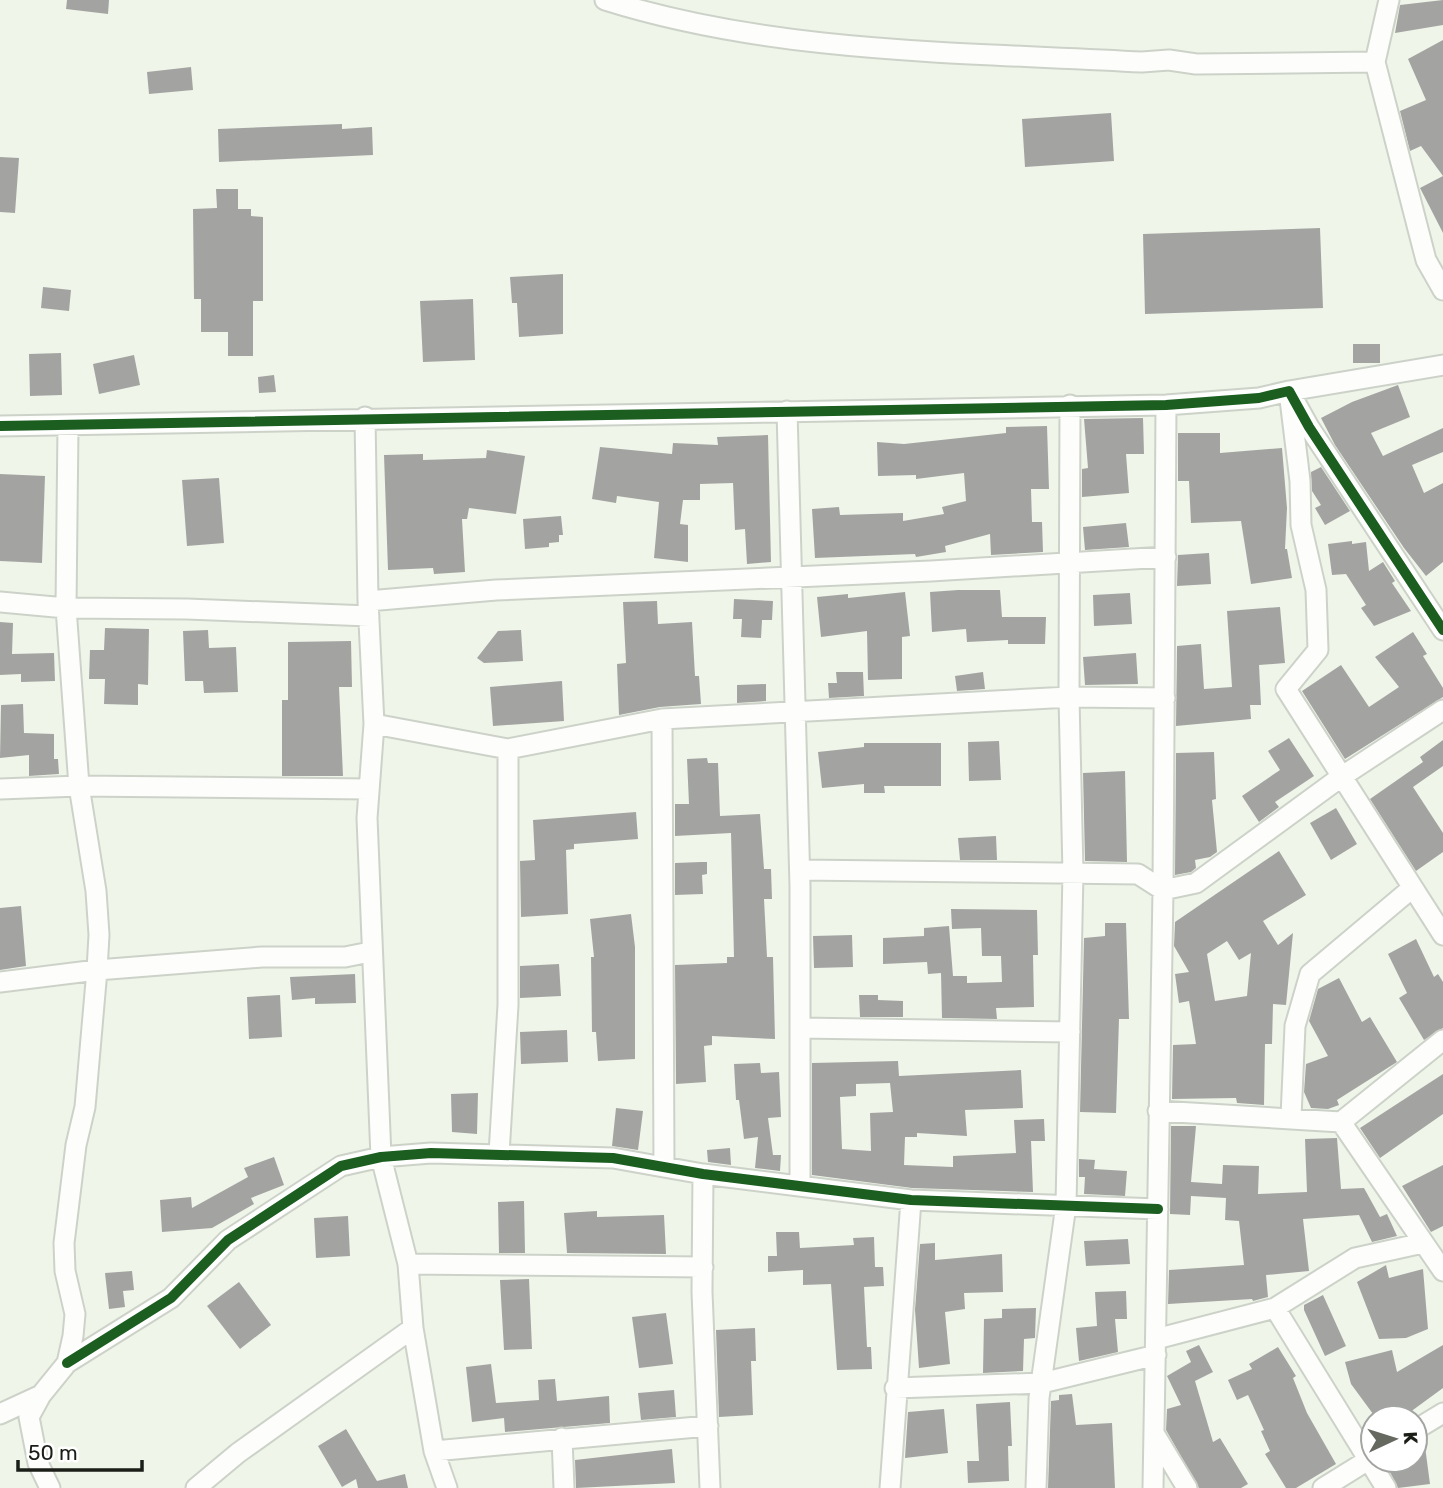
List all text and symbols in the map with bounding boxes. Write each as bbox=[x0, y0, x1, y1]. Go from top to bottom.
north arrow bbox=[1359, 1404, 1429, 1474]
scale bar bbox=[18, 1428, 142, 1472]
text: K bbox=[1399, 1431, 1422, 1445]
text: 50 m bbox=[28, 1440, 78, 1465]

